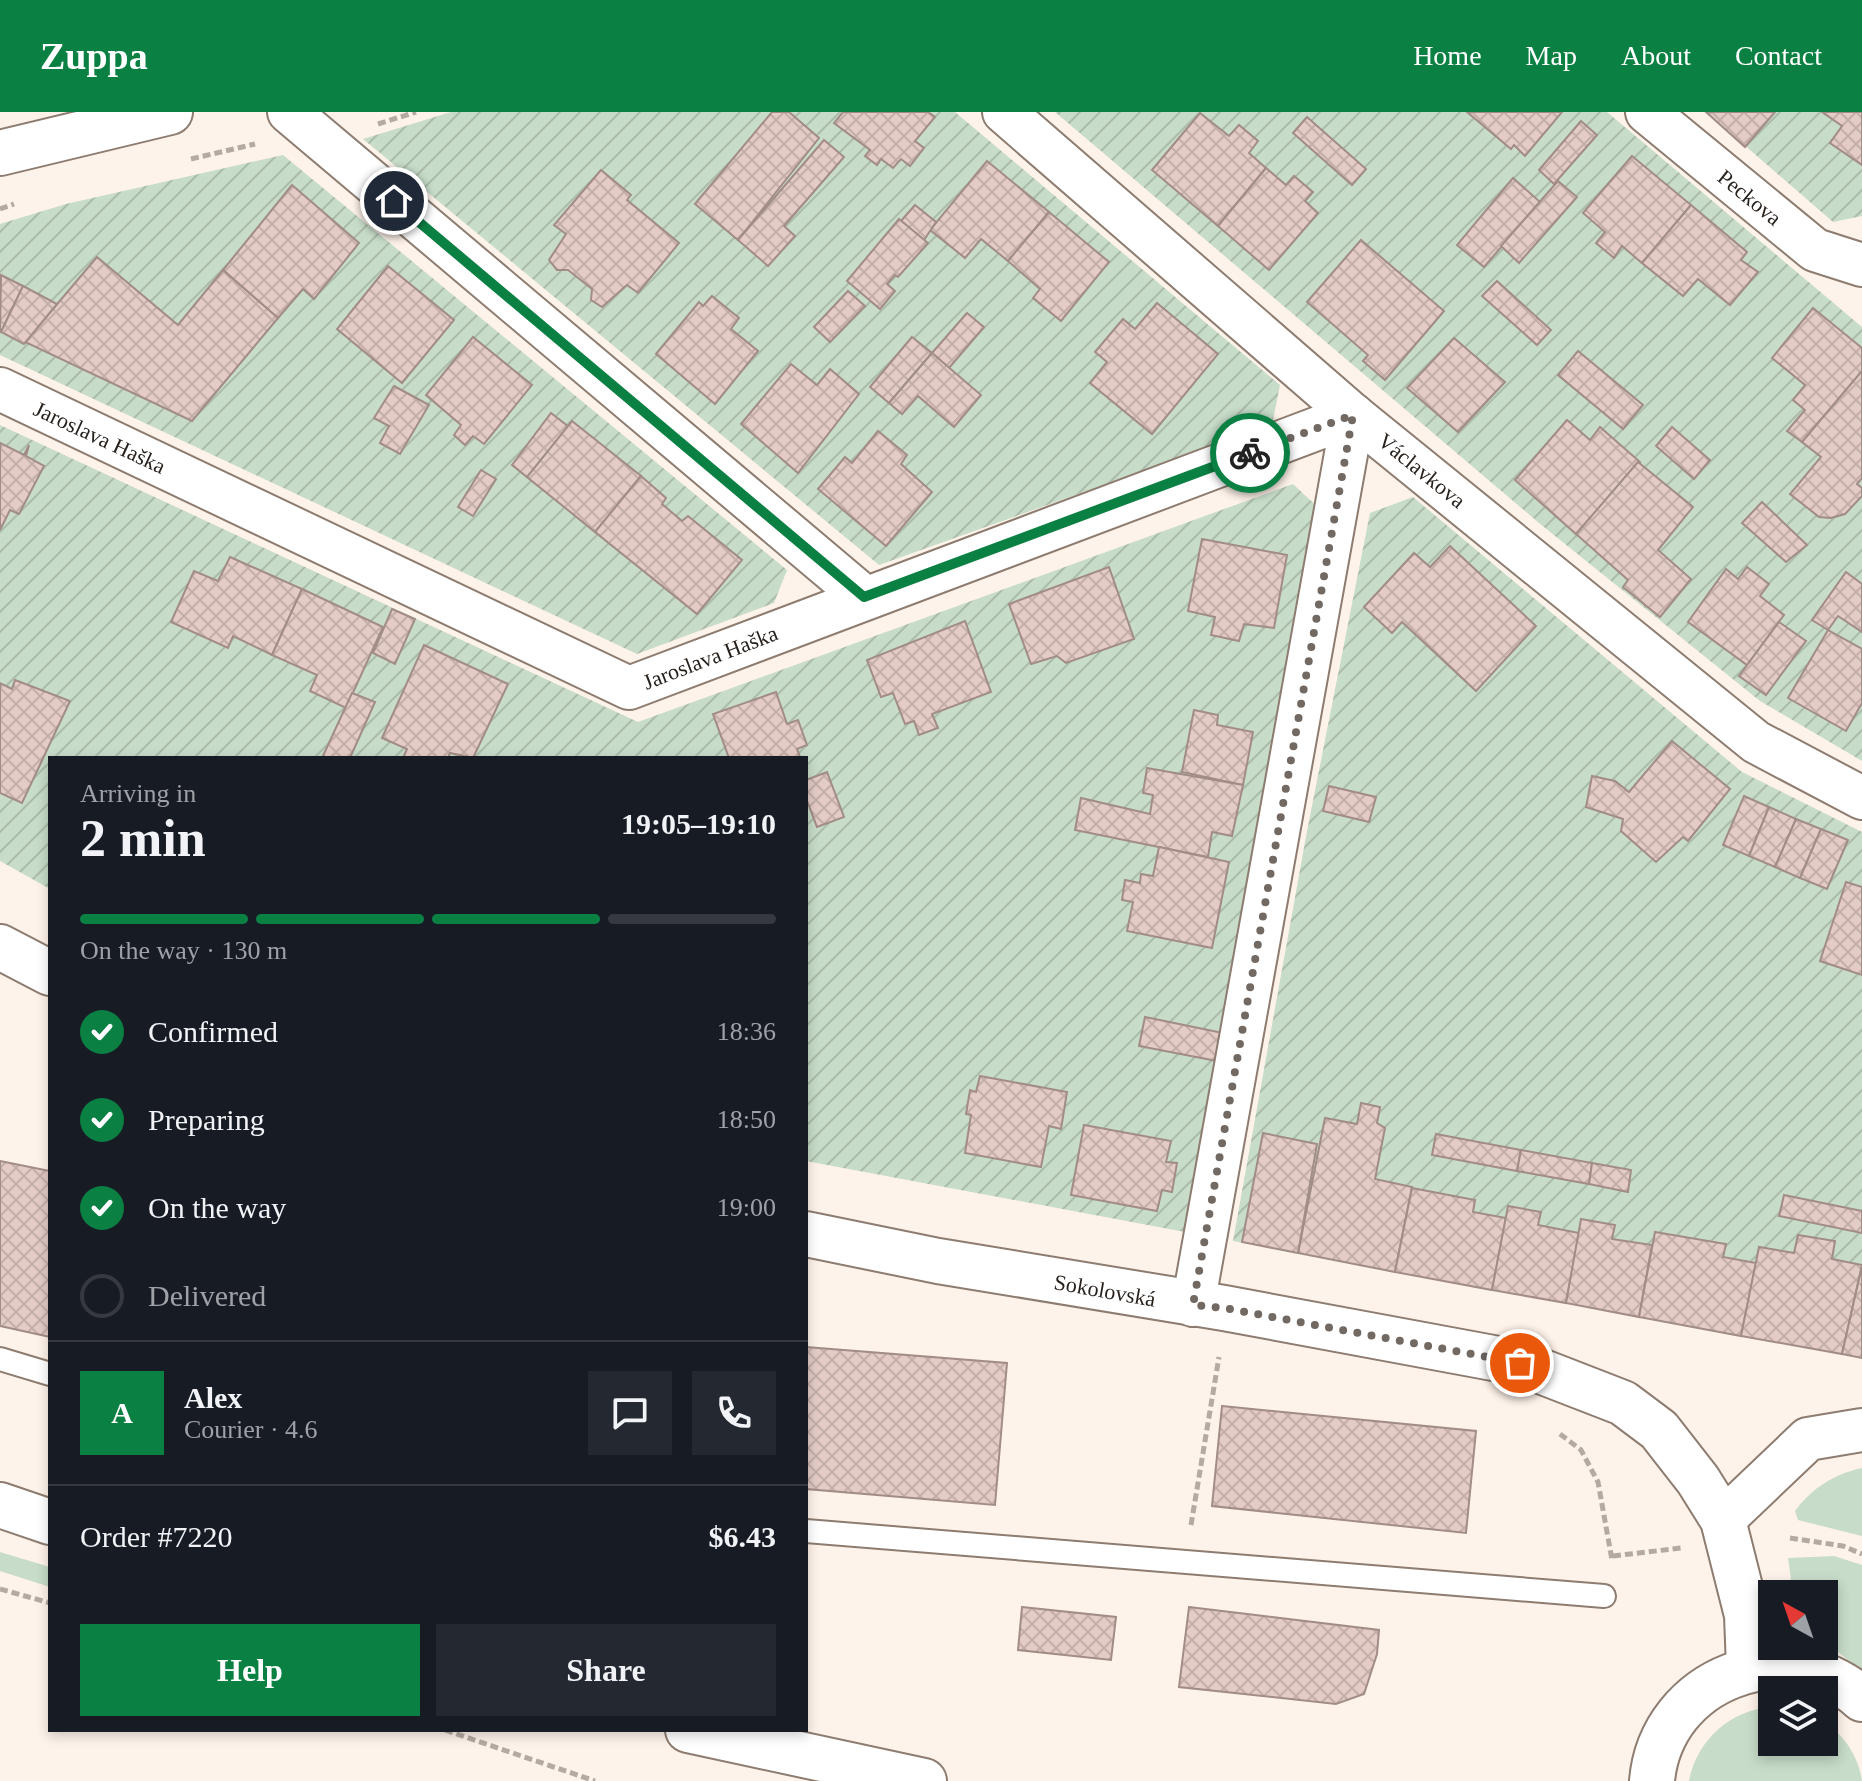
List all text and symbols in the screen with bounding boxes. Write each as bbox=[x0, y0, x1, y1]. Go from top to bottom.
text: Zuppa bbox=[40, 35, 148, 77]
text: Home bbox=[1413, 40, 1482, 71]
text: Map bbox=[1526, 40, 1577, 71]
text: About bbox=[1621, 40, 1691, 71]
text: Contact bbox=[1735, 40, 1822, 71]
street label: Peckova bbox=[1713, 164, 1787, 231]
pin bbox=[360, 167, 428, 235]
icon: home bbox=[372, 179, 416, 223]
street label: Jaroslava Haška bbox=[30, 396, 170, 479]
courier bbox=[1210, 413, 1290, 493]
street label: Václavkova bbox=[1373, 428, 1471, 513]
icon: bike bbox=[1228, 431, 1272, 475]
street label: Jaroslava Haška bbox=[639, 620, 781, 695]
text: Arriving in bbox=[80, 779, 196, 808]
text: 19:05–19:10 bbox=[621, 807, 776, 840]
text: 2 min bbox=[80, 810, 206, 867]
text: On the way · 130 m bbox=[80, 936, 287, 965]
icon: check bbox=[80, 1010, 124, 1054]
text: Confirmed bbox=[148, 1015, 278, 1048]
text: 18:36 bbox=[717, 1017, 776, 1046]
icon: check bbox=[80, 1098, 124, 1142]
text: Preparing bbox=[148, 1103, 265, 1136]
text: 18:50 bbox=[717, 1105, 776, 1134]
icon: check bbox=[80, 1186, 124, 1230]
text: On the way bbox=[148, 1191, 286, 1224]
text: 19:00 bbox=[717, 1193, 776, 1222]
street label: Sokolovská bbox=[1052, 1269, 1158, 1312]
text: Delivered bbox=[148, 1279, 266, 1312]
pin bbox=[1486, 1329, 1554, 1397]
icon: bag bbox=[1498, 1341, 1542, 1385]
button: chat bbox=[588, 1371, 672, 1455]
button: phone bbox=[692, 1371, 776, 1455]
text: Alex bbox=[184, 1381, 242, 1414]
text: A bbox=[111, 1396, 133, 1429]
text: Courier · 4.6 bbox=[184, 1415, 318, 1444]
text: Order #7220 bbox=[80, 1520, 232, 1553]
text: $6.43 bbox=[709, 1520, 776, 1553]
north arrow bbox=[1758, 1580, 1838, 1660]
map controls bbox=[1758, 1580, 1838, 1756]
button: Help bbox=[80, 1624, 420, 1716]
button: Share bbox=[436, 1624, 776, 1716]
button: layers bbox=[1758, 1676, 1838, 1756]

